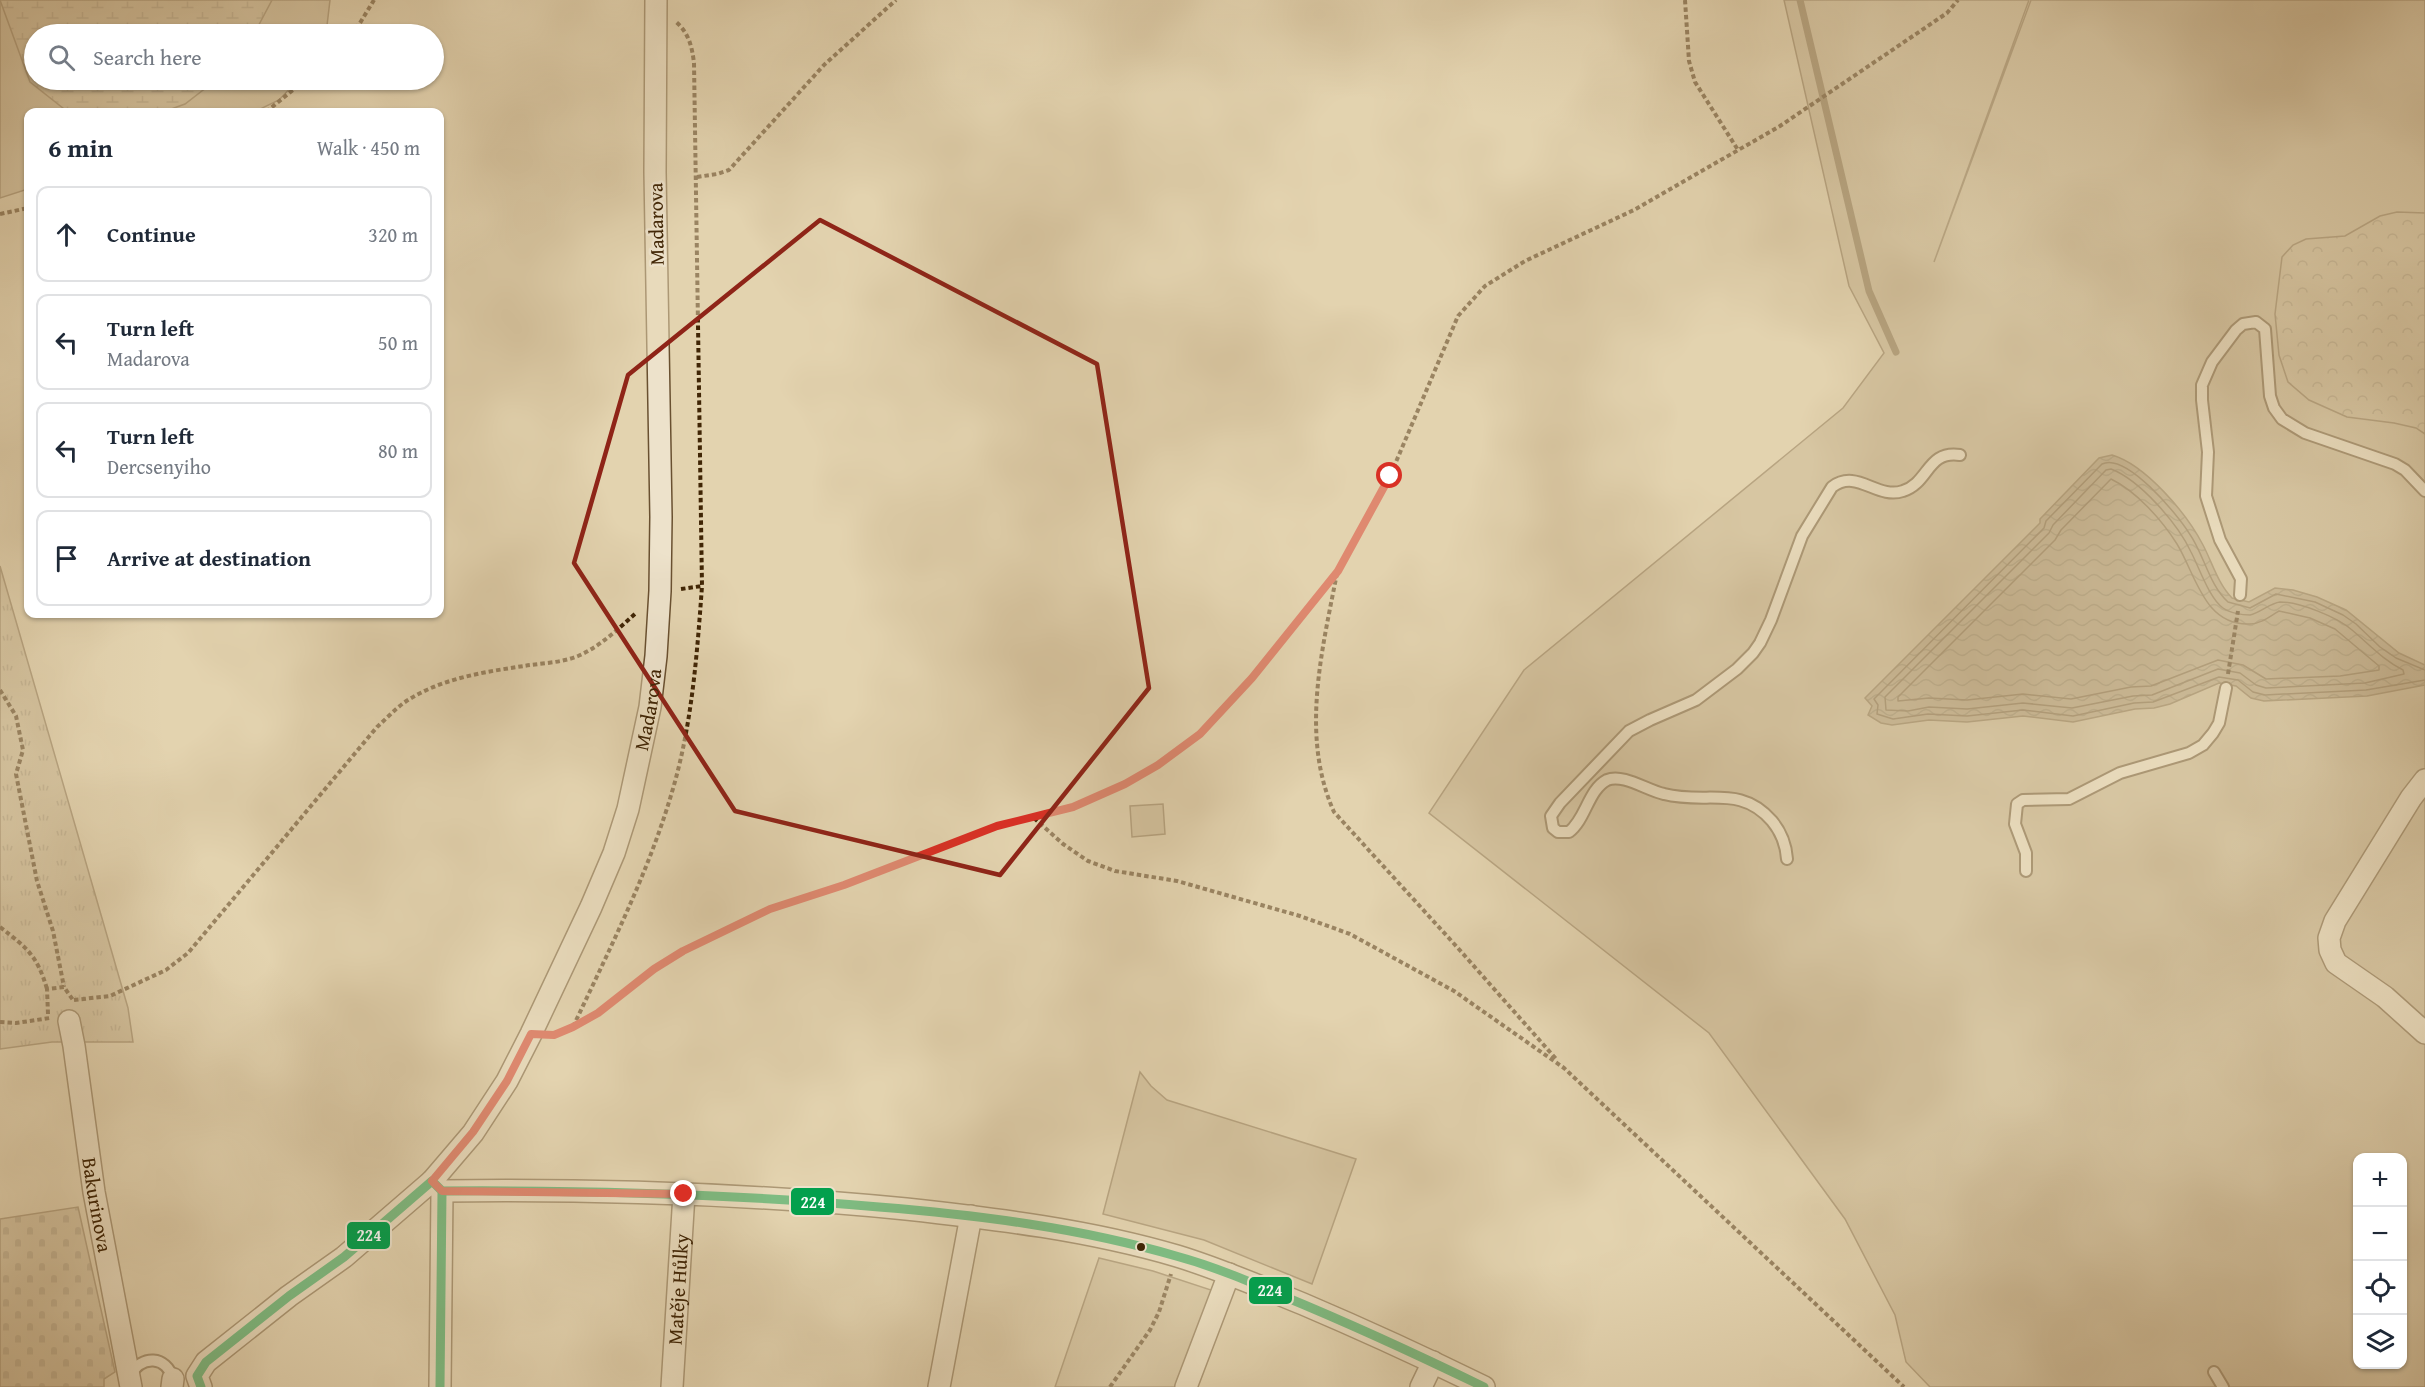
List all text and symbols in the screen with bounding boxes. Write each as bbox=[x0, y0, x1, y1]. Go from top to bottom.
search box bbox=[24, 24, 444, 90]
icon: search bbox=[45, 41, 78, 74]
text: Search here bbox=[93, 41, 202, 73]
text: 6 min bbox=[48, 128, 113, 167]
text: Walk · 450 m bbox=[317, 133, 420, 162]
street label: Madarova bbox=[640, 182, 671, 266]
icon: ahead bbox=[50, 218, 83, 251]
text: Continue bbox=[107, 218, 196, 250]
text: 320 m bbox=[368, 220, 418, 249]
text: Turn left bbox=[107, 312, 194, 344]
icon: left bbox=[50, 326, 83, 359]
text: 50 m bbox=[378, 328, 418, 357]
text: Madarova bbox=[107, 344, 190, 373]
text: Turn left bbox=[107, 420, 194, 452]
icon: left bbox=[50, 434, 83, 467]
text: 80 m bbox=[378, 436, 418, 465]
text: Dercsenyiho bbox=[107, 452, 211, 481]
route start bbox=[1376, 462, 1402, 488]
icon: arrive bbox=[50, 542, 83, 575]
text: Arrive at destination bbox=[107, 542, 311, 574]
street label: Madarova bbox=[626, 666, 668, 753]
map controls bbox=[2353, 1153, 2407, 1369]
button: + bbox=[2353, 1153, 2407, 1207]
street label: Bakurinova bbox=[75, 1156, 120, 1255]
route end bbox=[670, 1180, 696, 1206]
line badge: 224 bbox=[790, 1187, 835, 1216]
text: 224 bbox=[801, 1190, 825, 1214]
button: − bbox=[2353, 1207, 2407, 1261]
line badge: 224 bbox=[346, 1221, 391, 1250]
text: 224 bbox=[357, 1223, 381, 1247]
street label: Matěje Hůlky bbox=[660, 1233, 696, 1346]
unlabelled marker bbox=[1135, 1241, 1147, 1253]
button: locate bbox=[2353, 1261, 2407, 1315]
line badge: 224 bbox=[1248, 1276, 1293, 1305]
text: 224 bbox=[1258, 1278, 1282, 1302]
button: layers bbox=[2353, 1315, 2407, 1369]

